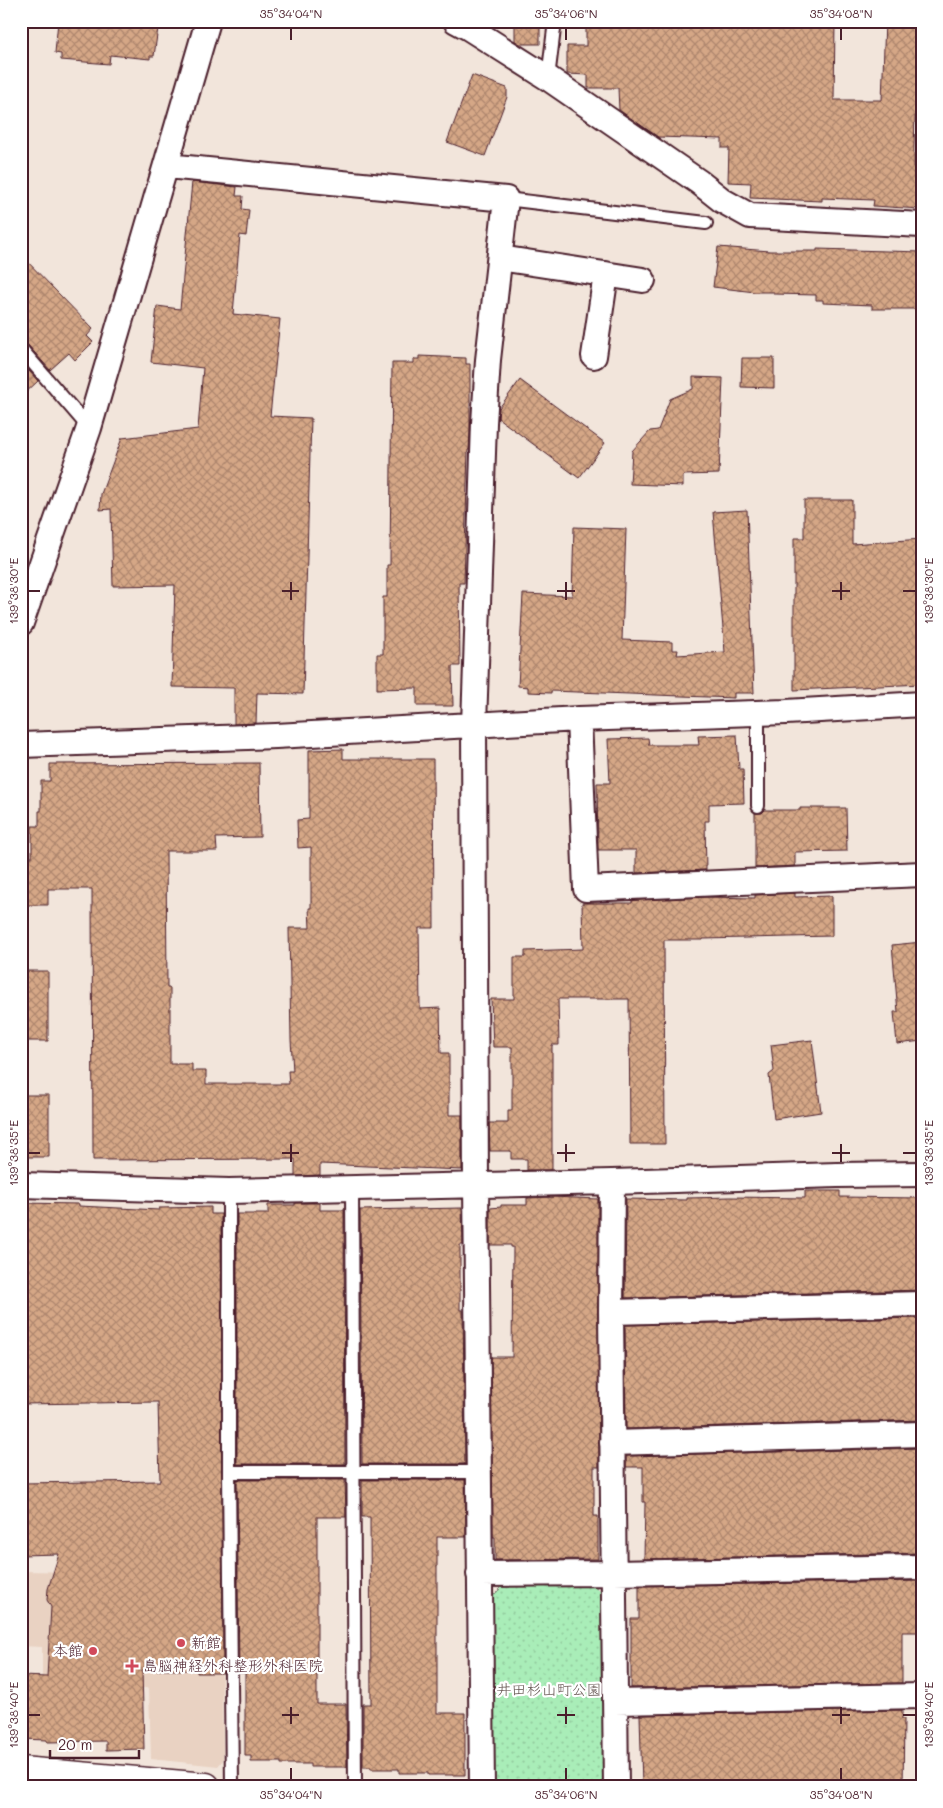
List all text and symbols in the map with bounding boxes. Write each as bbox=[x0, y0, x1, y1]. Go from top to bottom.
text: 35°34'04"N bbox=[260, 5, 322, 21]
text: 35°34'06"N bbox=[534, 5, 598, 21]
text: 35°34'08"N bbox=[809, 5, 873, 21]
text: 139°38'30"E bbox=[5, 558, 21, 624]
text: 139°38'30"E bbox=[920, 558, 936, 624]
text: 139°38'35"E bbox=[5, 1120, 21, 1186]
text: 139°38'35"E bbox=[920, 1120, 936, 1186]
place label: 新館 bbox=[191, 1632, 221, 1652]
marker: 新館 bbox=[175, 1637, 187, 1649]
place label: 本館 bbox=[53, 1640, 83, 1660]
marker: 本館 bbox=[87, 1645, 99, 1657]
place label: 島脳神経外科整形外科医院 bbox=[143, 1655, 323, 1675]
marker: 島脳神経外科整形外科医院 bbox=[125, 1659, 139, 1673]
park label: 井田杉山町公園 bbox=[496, 1679, 602, 1699]
text: 139°38'40"E bbox=[5, 1682, 21, 1748]
text: 139°38'40"E bbox=[920, 1682, 936, 1748]
scale bar bbox=[50, 1728, 139, 1760]
text: 20 m bbox=[58, 1734, 92, 1754]
text: 35°34'04"N bbox=[260, 1786, 322, 1802]
text: 35°34'06"N bbox=[534, 1786, 598, 1802]
text: 35°34'08"N bbox=[809, 1786, 873, 1802]

